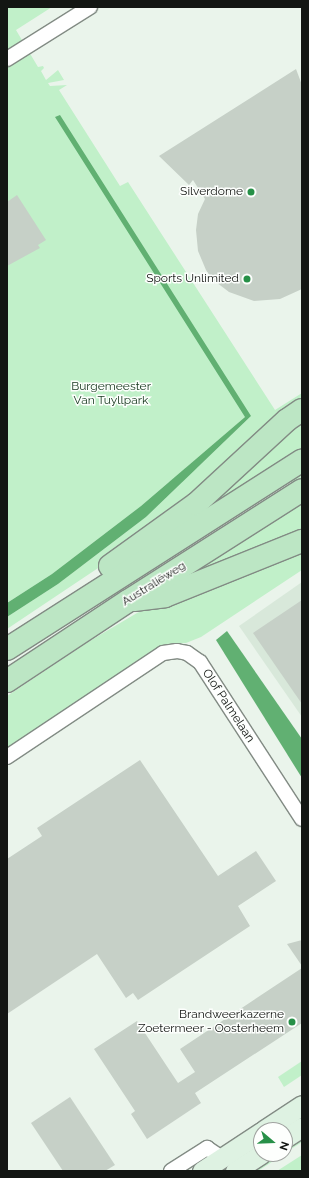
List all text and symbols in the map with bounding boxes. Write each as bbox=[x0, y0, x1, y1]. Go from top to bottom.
place label: Silverdome bbox=[180, 185, 243, 199]
marker: Silverdome bbox=[246, 187, 256, 197]
place label: Sports Unlimited bbox=[146, 272, 239, 286]
marker: Sports Unlimited bbox=[242, 274, 252, 284]
park label: Burgemeester Van Tuyllpark bbox=[71, 380, 151, 408]
street label: Australiëweg bbox=[119, 559, 189, 609]
street label: Olof Palmelaan bbox=[199, 666, 257, 746]
place label: Brandweerkazerne Zoetermeer - Oosterheem bbox=[138, 1008, 284, 1036]
marker: Brandweerkazerne Zoetermeer - Oosterheem bbox=[287, 1017, 297, 1027]
north arrow bbox=[253, 1122, 293, 1162]
text: N bbox=[276, 1140, 291, 1152]

